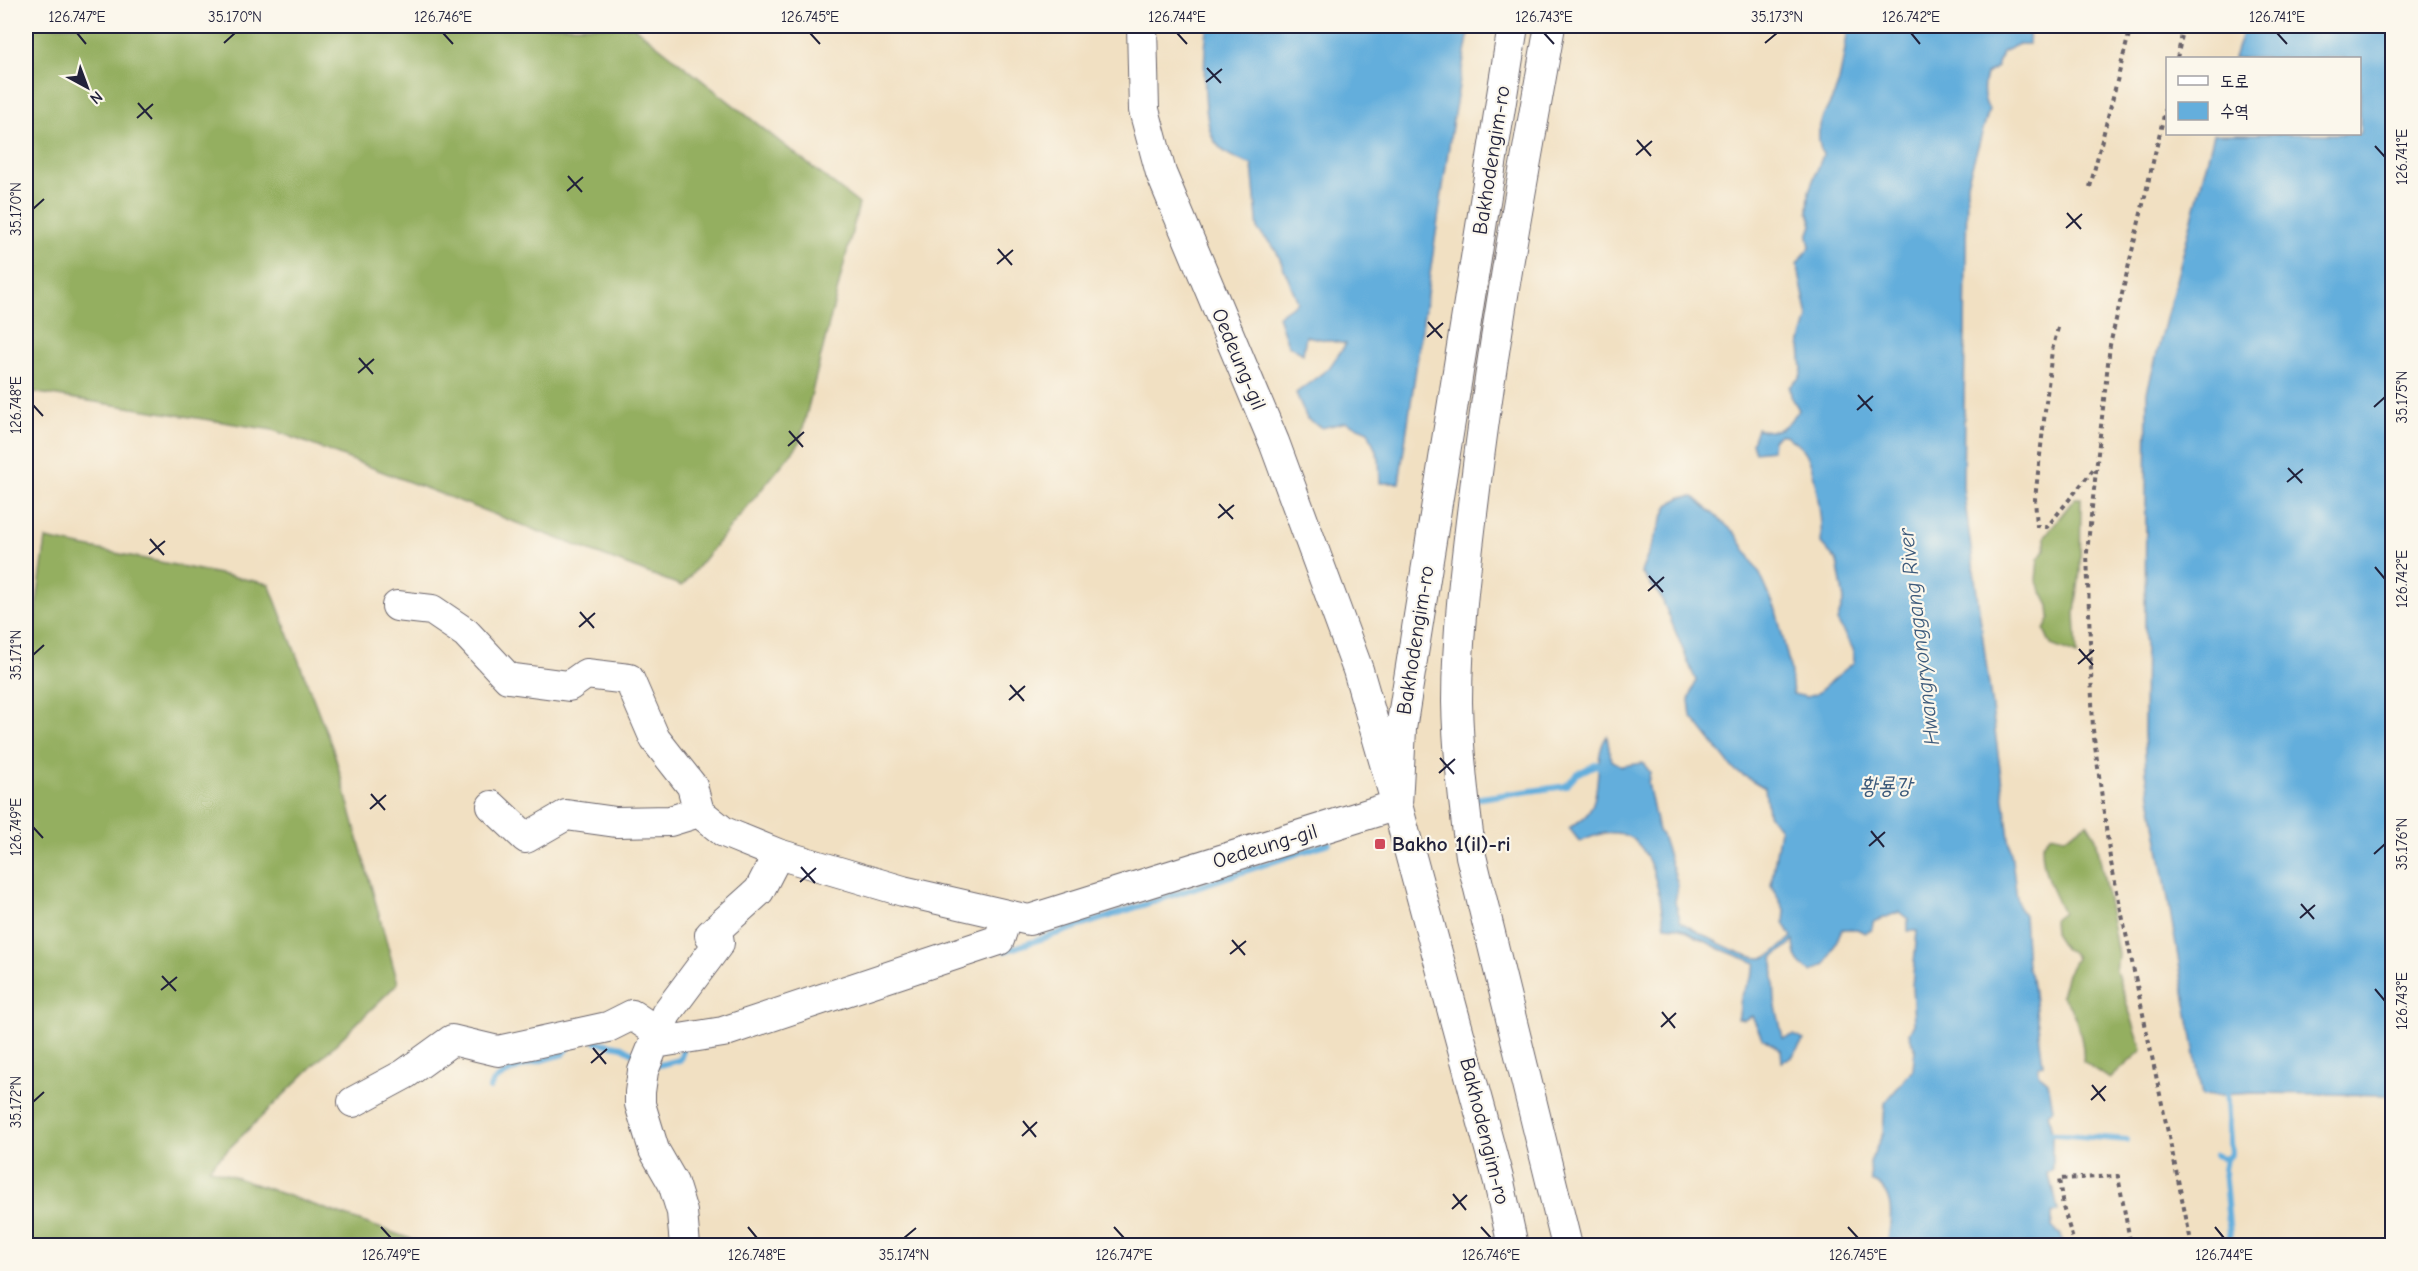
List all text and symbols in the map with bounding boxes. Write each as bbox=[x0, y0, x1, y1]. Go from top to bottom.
text: 126.747°E bbox=[48, 8, 106, 26]
text: 35.170°N bbox=[208, 8, 262, 26]
text: 126.746°E bbox=[414, 8, 472, 26]
text: 126.745°E bbox=[781, 8, 839, 26]
text: 126.744°E bbox=[1148, 8, 1206, 26]
text: 126.743°E bbox=[1515, 8, 1573, 26]
text: 35.173°N bbox=[1751, 8, 1803, 26]
text: 126.742°E bbox=[1882, 8, 1940, 26]
text: 126.741°E bbox=[2249, 8, 2305, 26]
north arrow bbox=[57, 57, 117, 117]
legend bbox=[2166, 57, 2361, 135]
text: 도로 bbox=[2220, 71, 2249, 92]
street label: Bakhodengim-ro bbox=[1467, 84, 1515, 236]
text: N bbox=[86, 87, 106, 108]
text: 수역 bbox=[2220, 101, 2249, 122]
text: 126.741°E bbox=[2393, 129, 2411, 185]
text: 35.170°N bbox=[7, 182, 25, 236]
street label: Oedeung-gil bbox=[1207, 305, 1271, 413]
text: 35.175°N bbox=[2393, 371, 2411, 423]
text: 126.748°E bbox=[7, 376, 25, 434]
water label: Hwangryonggang River bbox=[1893, 525, 1945, 747]
text: 126.742°E bbox=[2393, 550, 2411, 608]
street label: Bakhodengim-ro bbox=[1391, 564, 1439, 716]
text: 35.171°N bbox=[7, 630, 25, 680]
water label: 황룡강 bbox=[1859, 773, 1915, 799]
text: 126.749°E bbox=[7, 798, 25, 856]
text: 35.176°N bbox=[2393, 818, 2411, 870]
street label: Oedeung-gil bbox=[1210, 819, 1320, 873]
place label: Bakho 1(il)-ri bbox=[1392, 832, 1511, 856]
marker: Bakho 1(il)-ri bbox=[1373, 837, 1387, 851]
text: 126.743°E bbox=[2393, 972, 2411, 1030]
street label: Bakhodengim-ro bbox=[1455, 1055, 1515, 1207]
text: 35.172°N bbox=[7, 1076, 25, 1128]
text: 126.749°E bbox=[362, 1246, 420, 1264]
text: 126.748°E bbox=[728, 1246, 786, 1264]
text: 35.174°N bbox=[879, 1246, 929, 1264]
text: 126.747°E bbox=[1095, 1246, 1153, 1264]
text: 126.746°E bbox=[1462, 1246, 1520, 1264]
text: 126.745°E bbox=[1829, 1246, 1887, 1264]
text: 126.744°E bbox=[2195, 1246, 2253, 1264]

